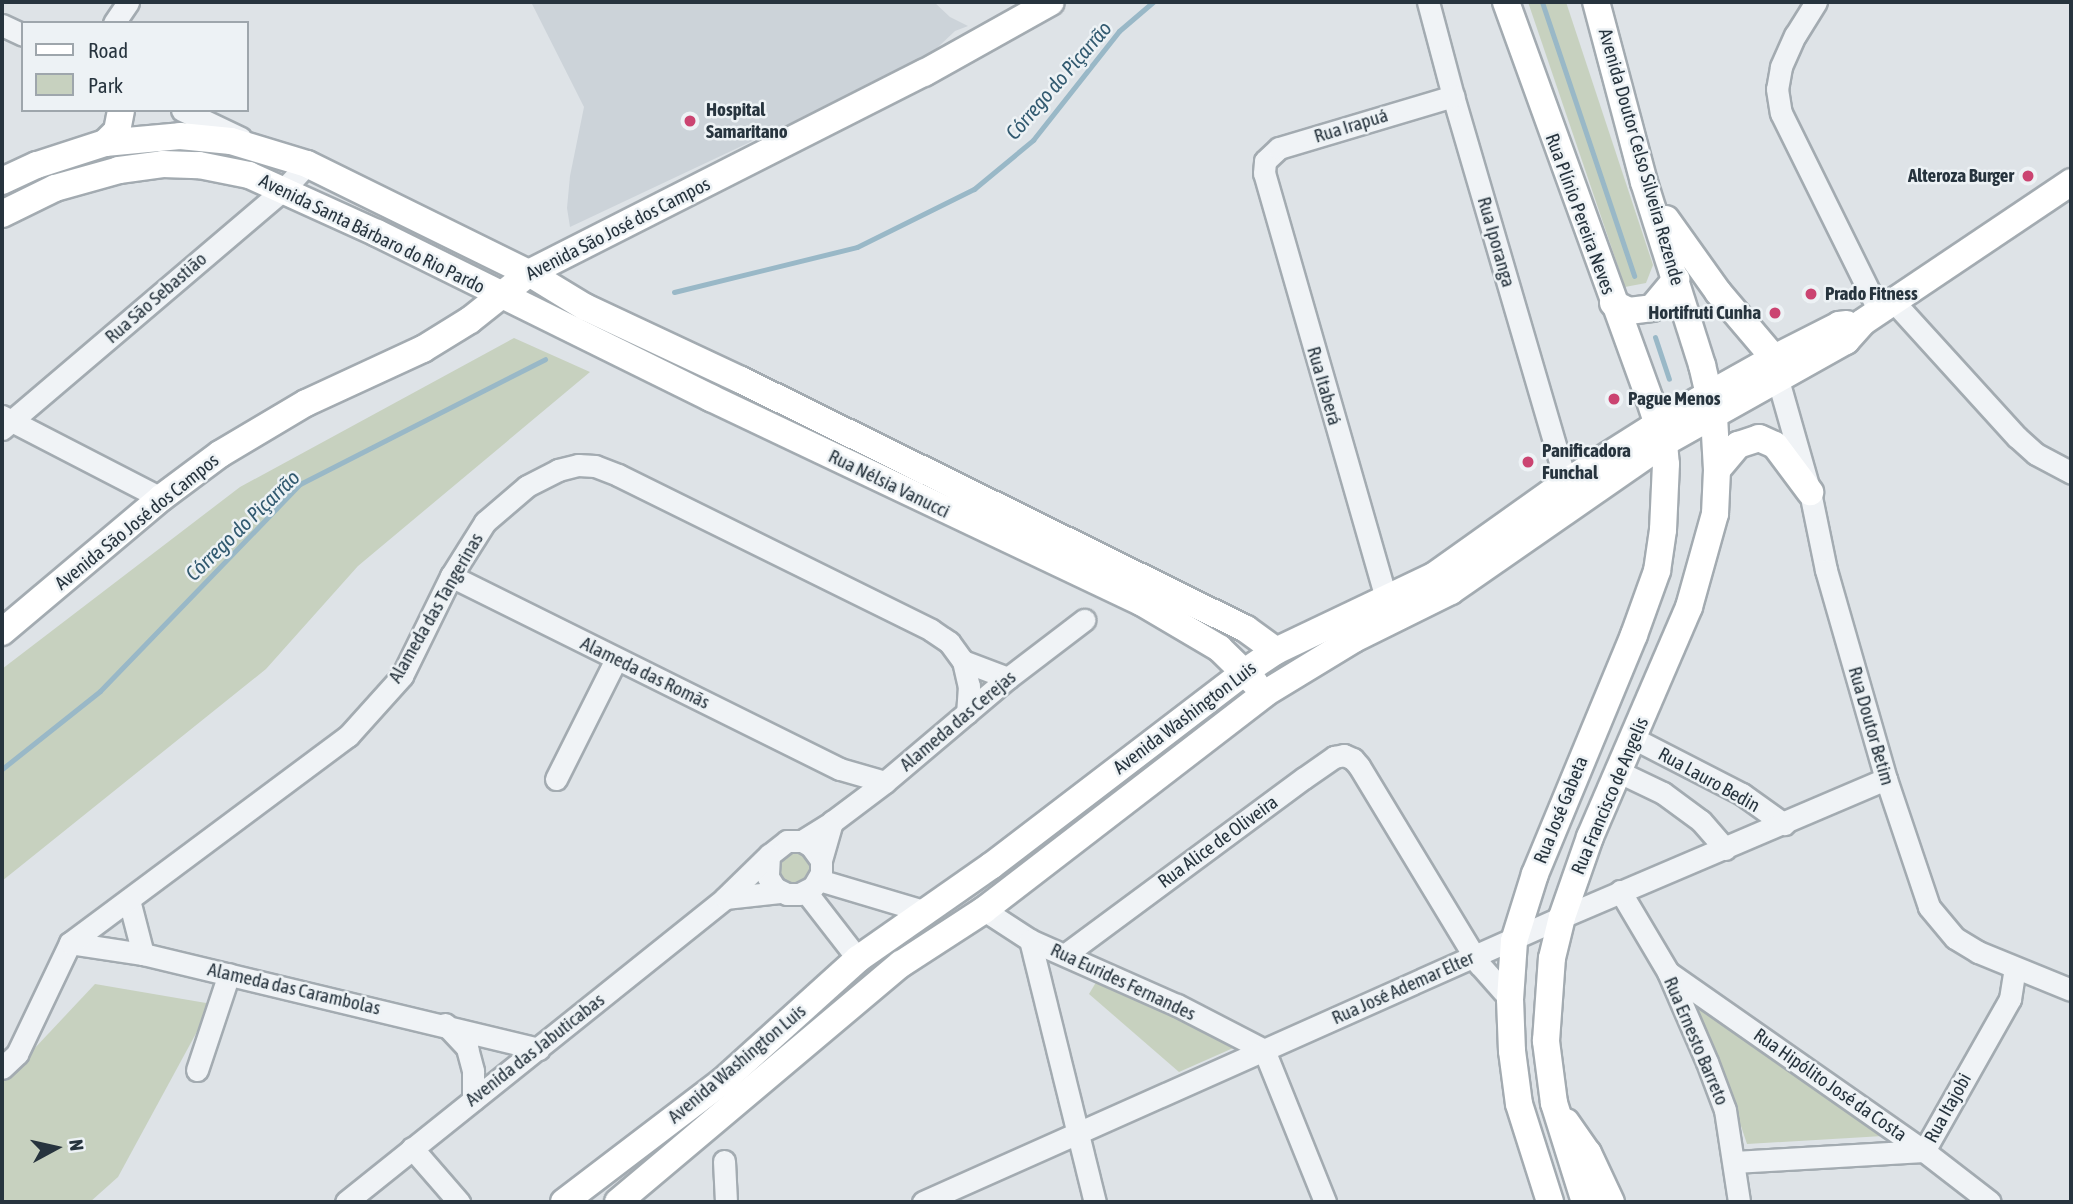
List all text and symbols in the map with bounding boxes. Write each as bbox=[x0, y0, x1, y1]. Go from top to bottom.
water label: Córrego do Piçarrão bbox=[1000, 16, 1116, 144]
legend bbox=[21, 21, 248, 112]
street label: Avenida Doutor Celso Silveira Rezende bbox=[1593, 26, 1689, 288]
text: Road bbox=[88, 38, 128, 62]
text: Park bbox=[88, 73, 123, 97]
place label: Hospital Samaritano bbox=[706, 99, 788, 143]
street label: Rua Irapuá bbox=[1311, 104, 1391, 148]
marker: Hospital Samaritano bbox=[680, 111, 700, 131]
street label: Rua Plínio Pereira Neves bbox=[1540, 130, 1620, 298]
place label: Alteroza Burger bbox=[1908, 165, 2014, 187]
marker: Alteroza Burger bbox=[2020, 168, 2036, 184]
street label: Avenida Santa Bárbaro do Rio Pardo bbox=[255, 169, 489, 299]
street label: Avenida São José dos Campos bbox=[522, 173, 714, 285]
street label: Rua Iporanga bbox=[1472, 194, 1520, 290]
street label: Rua São Sebastião bbox=[101, 248, 211, 348]
place label: Prado Fitness bbox=[1825, 283, 1918, 305]
marker: Prado Fitness bbox=[1803, 286, 1819, 302]
place label: Hortifruti Cunha bbox=[1648, 302, 1761, 324]
marker: Hortifruti Cunha bbox=[1767, 305, 1783, 321]
street label: Rua Itaberá bbox=[1302, 344, 1346, 428]
place label: Pague Menos bbox=[1628, 388, 1721, 410]
marker: Pague Menos bbox=[1606, 391, 1622, 407]
place label: Panificadora Funchal bbox=[1542, 440, 1631, 484]
street label: Rua Nélsia Vanucci bbox=[825, 445, 953, 523]
street label: Avenida São José dos Campos bbox=[51, 449, 223, 595]
marker: Panificadora Funchal bbox=[1520, 454, 1536, 470]
water label: Córrego do Piçarrão bbox=[180, 464, 304, 586]
street label: Alameda das Tangerinas bbox=[384, 529, 488, 687]
street label: Alameda das Romãs bbox=[577, 632, 713, 714]
street label: Avenida Washington Luis bbox=[1109, 657, 1261, 779]
street label: Rua Doutor Betim bbox=[1843, 664, 1899, 788]
street label: Alameda das Cerejas bbox=[895, 666, 1021, 776]
street label: Rua Francisco de Angelis bbox=[1567, 714, 1653, 878]
street label: Rua Lauro Bedin bbox=[1654, 743, 1764, 817]
street label: Rua José Gabeta bbox=[1529, 753, 1593, 867]
street label: Rua Alice de Oliveira bbox=[1154, 791, 1282, 893]
street label: Rua Eurides Fernandes bbox=[1047, 938, 1199, 1026]
street label: Rua José Ademar Elter bbox=[1328, 946, 1478, 1030]
street label: Alameda das Carambolas bbox=[205, 958, 383, 1020]
street label: Rua Ernesto Barreto bbox=[1659, 973, 1733, 1109]
street label: Avenida das Jabuticabas bbox=[461, 989, 609, 1111]
street label: Avenida Washington Luis bbox=[663, 1000, 811, 1128]
street label: Rua Hipólito José da Costa bbox=[1749, 1024, 1911, 1146]
street label: Rua Itajobi bbox=[1920, 1069, 1976, 1147]
north arrow bbox=[21, 1113, 91, 1183]
text: N bbox=[65, 1138, 88, 1152]

